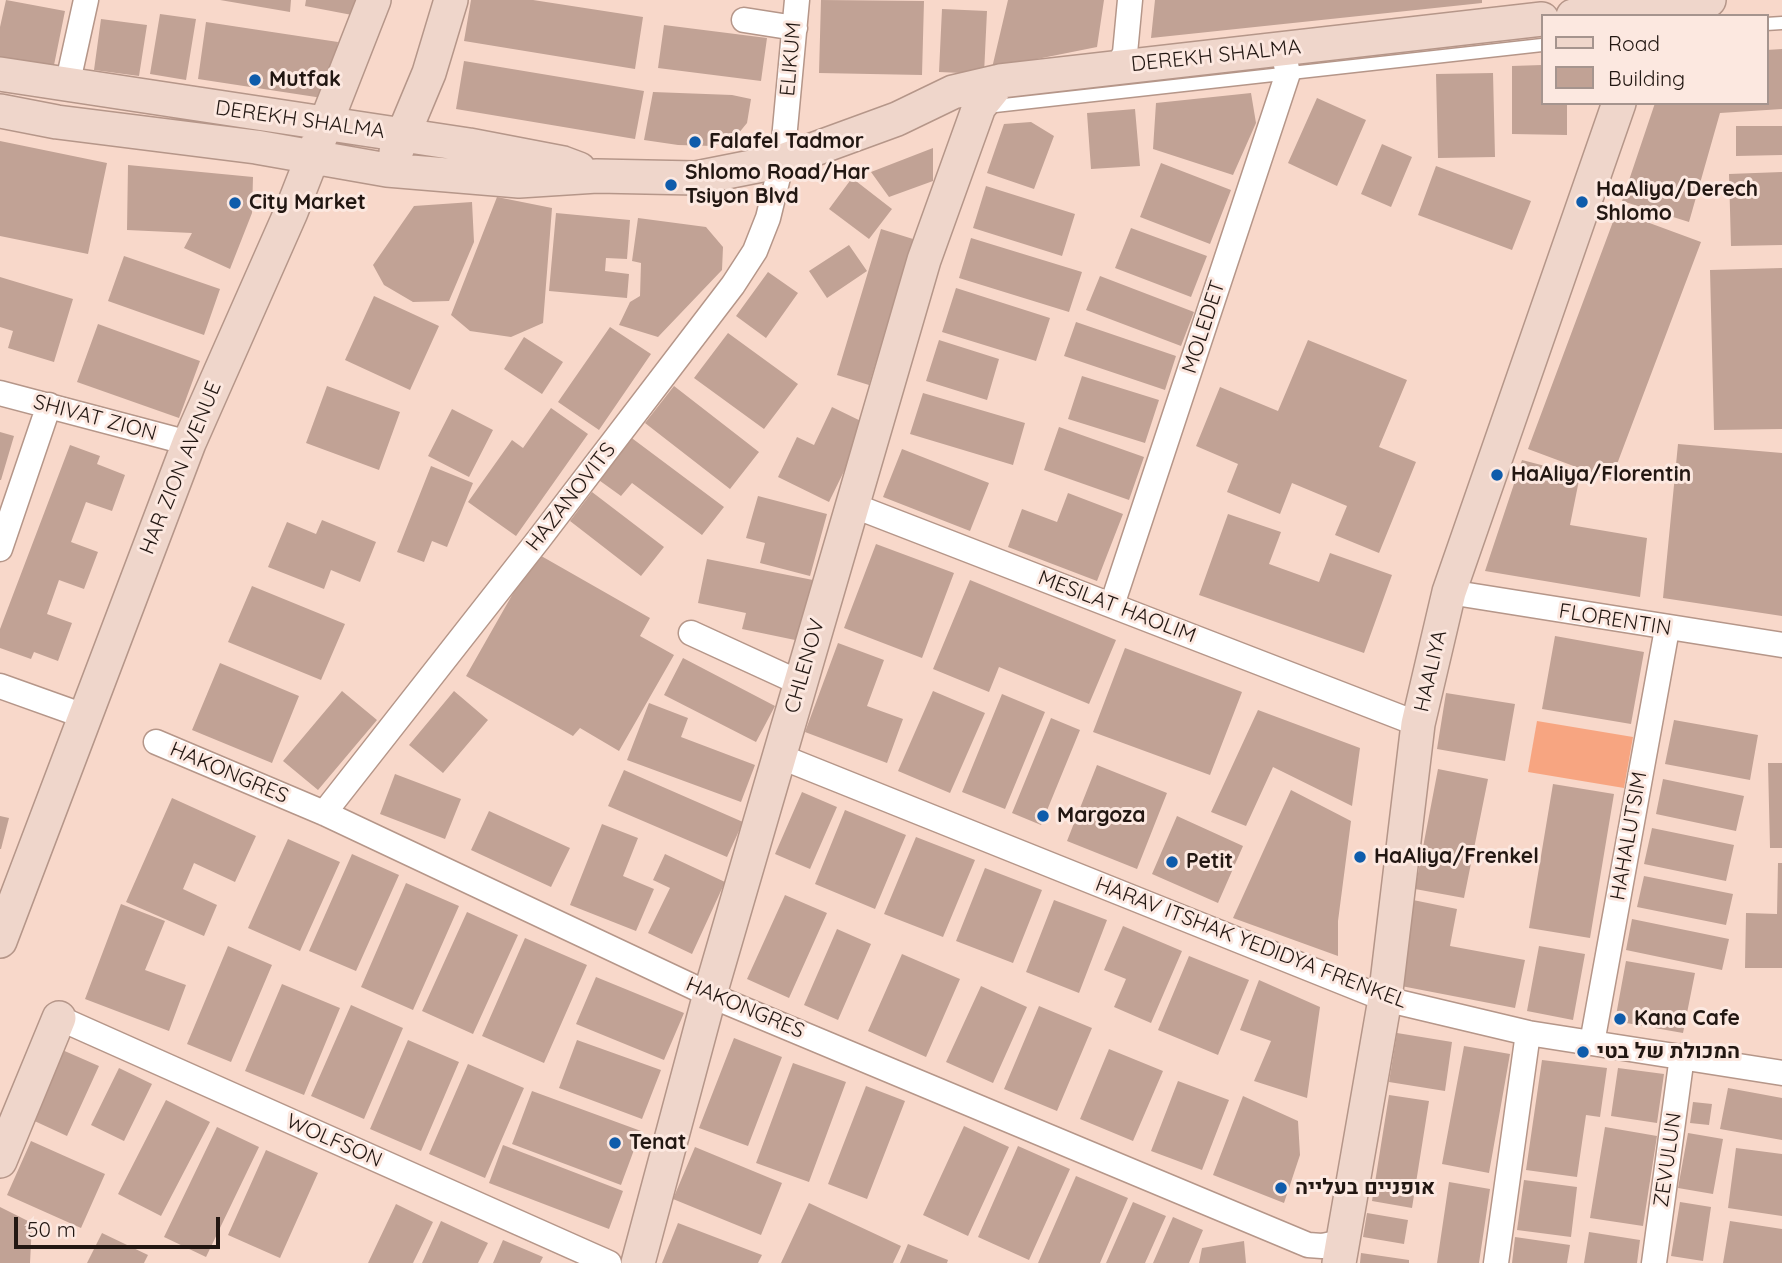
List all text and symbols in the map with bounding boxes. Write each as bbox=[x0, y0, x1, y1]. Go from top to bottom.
legend bbox=[1540, 14, 1768, 105]
street label: ELIKUM bbox=[775, 21, 807, 97]
text: Road bbox=[1608, 30, 1660, 56]
street label: DEREKH SHALMA bbox=[1130, 35, 1302, 77]
text: Building bbox=[1608, 65, 1685, 91]
place label: Mutfak bbox=[269, 67, 341, 93]
marker: Mutfak bbox=[247, 72, 263, 88]
street label: DEREKH SHALMA bbox=[214, 96, 386, 144]
place label: Falafel Tadmor bbox=[709, 129, 864, 155]
marker: Falafel Tadmor bbox=[687, 134, 703, 150]
place label: Shlomo Road/Har Tsiyon Blvd bbox=[685, 160, 870, 210]
marker: Shlomo Road/Har Tsiyon Blvd bbox=[663, 177, 679, 193]
place label: HaAliya/Derech Shlomo bbox=[1596, 177, 1758, 227]
place label: City Market bbox=[249, 190, 366, 216]
marker: HaAliya/Derech Shlomo bbox=[1574, 194, 1590, 210]
marker: City Market bbox=[227, 195, 243, 211]
street label: MOLEDET bbox=[1177, 277, 1231, 377]
street label: HAR ZION AVENUE bbox=[135, 378, 227, 558]
street label: SHIVAT ZION bbox=[31, 389, 159, 447]
street label: HAZANOVITS bbox=[521, 438, 621, 556]
place label: HaAliya/Florentin bbox=[1511, 462, 1691, 488]
marker: HaAliya/Florentin bbox=[1489, 467, 1505, 483]
street label: MESILAT HAOLIM bbox=[1035, 565, 1199, 649]
street label: FLORENTIN bbox=[1557, 599, 1673, 641]
street label: CHLENOV bbox=[780, 616, 830, 716]
street label: HAALIYA bbox=[1409, 628, 1453, 714]
street label: HAKONGRES bbox=[166, 737, 292, 809]
street label: HAHALUTSIM bbox=[1605, 770, 1653, 902]
place label: Margoza bbox=[1057, 803, 1145, 829]
marker: Margoza bbox=[1035, 808, 1051, 824]
place label: HaAliya/Frenkel bbox=[1374, 844, 1539, 870]
place label: Petit bbox=[1186, 849, 1233, 875]
marker: HaAliya/Frenkel bbox=[1352, 849, 1368, 865]
marker: Petit bbox=[1164, 854, 1180, 870]
street label: HARAV ITSHAK YEDIDYA FRENKEL bbox=[1092, 872, 1410, 1014]
street label: HAKONGRES bbox=[682, 972, 808, 1044]
place label: Kana Cafe bbox=[1634, 1006, 1740, 1032]
marker: Kana Cafe bbox=[1612, 1011, 1628, 1027]
place label: המכולת של בטי bbox=[1597, 1039, 1740, 1065]
marker: המכולת של בטי bbox=[1575, 1044, 1591, 1060]
street label: WOLFSON bbox=[282, 1109, 386, 1173]
street label: ZEVULUN bbox=[1649, 1111, 1687, 1209]
place label: Tenat bbox=[629, 1130, 686, 1156]
marker: Tenat bbox=[607, 1135, 623, 1151]
place label: אופניים בעלייה bbox=[1295, 1175, 1435, 1201]
marker: אופניים בעלייה bbox=[1273, 1180, 1289, 1196]
scale bar bbox=[18, 1204, 224, 1248]
text: 50 m bbox=[27, 1216, 76, 1242]

